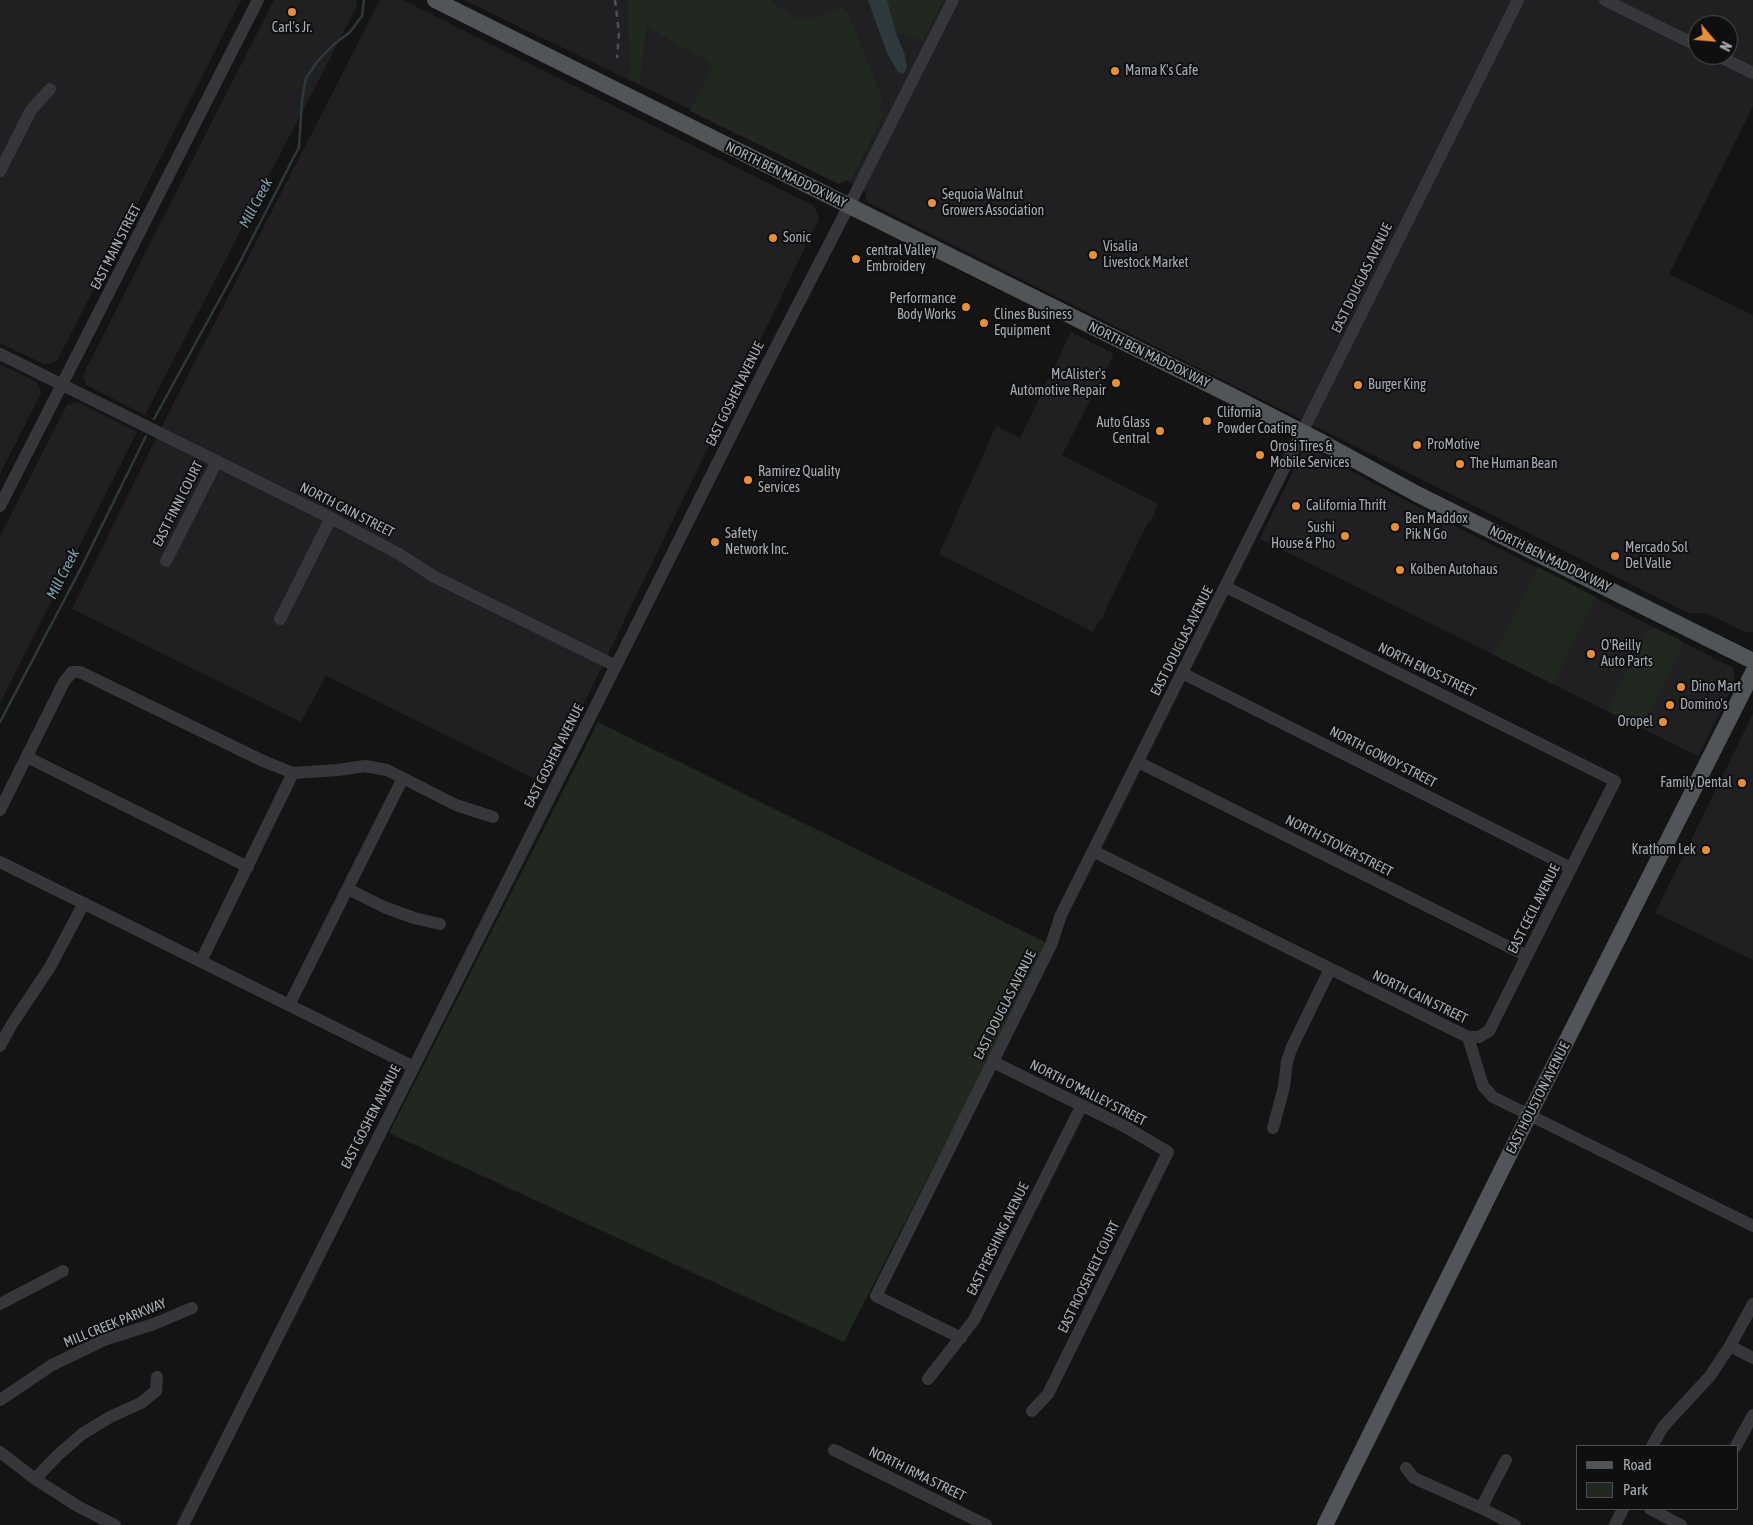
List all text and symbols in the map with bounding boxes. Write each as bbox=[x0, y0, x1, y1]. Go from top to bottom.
marker: Carl's Jr. bbox=[286, 6, 298, 18]
north arrow bbox=[1688, 15, 1738, 65]
place label: Carl's Jr. bbox=[272, 20, 312, 36]
text: N bbox=[1716, 39, 1734, 54]
place label: Mama K's Cafe bbox=[1125, 63, 1198, 79]
marker: Mama K's Cafe bbox=[1109, 65, 1121, 77]
street label: NORTH BEN MADDOX WAY bbox=[723, 138, 849, 212]
water label: Mill Creek bbox=[235, 175, 277, 231]
place label: Sequoia Walnut Growers Association bbox=[942, 187, 1044, 220]
marker: Sequoia Walnut Growers Association bbox=[926, 197, 938, 209]
street label: EAST MAIN STREET bbox=[87, 201, 145, 293]
street label: EAST DOUGLAS AVENUE bbox=[1328, 220, 1396, 336]
place label: Sonic bbox=[783, 230, 811, 246]
marker: Sonic bbox=[767, 232, 779, 244]
place label: Visalia Livestock Market bbox=[1103, 239, 1189, 272]
place label: central Valley Embroidery bbox=[866, 243, 937, 276]
marker: Visalia Livestock Market bbox=[1087, 249, 1099, 261]
marker: central Valley Embroidery bbox=[850, 253, 862, 265]
place label: Performance Body Works bbox=[889, 291, 956, 324]
marker: Performance Body Works bbox=[960, 301, 972, 313]
place label: Clines Business Equipment bbox=[994, 307, 1072, 340]
marker: Clines Business Equipment bbox=[978, 317, 990, 329]
street label: NORTH BEN MADDOX WAY bbox=[1086, 318, 1212, 392]
street label: EAST GOSHEN AVENUE bbox=[702, 339, 768, 449]
place label: McAlister's Automotive Repair bbox=[1010, 367, 1106, 400]
marker: McAlister's Automotive Repair bbox=[1110, 377, 1122, 389]
place label: Burger King bbox=[1368, 377, 1426, 393]
marker: Burger King bbox=[1352, 379, 1364, 391]
place label: Clifornia Powder Coating bbox=[1217, 405, 1297, 438]
place label: Auto Glass Central bbox=[1096, 415, 1150, 448]
marker: Clifornia Powder Coating bbox=[1201, 415, 1213, 427]
marker: Auto Glass Central bbox=[1154, 425, 1166, 437]
place label: ProMotive bbox=[1427, 437, 1480, 453]
place label: Orosi Tires & Mobile Services bbox=[1270, 439, 1349, 472]
marker: ProMotive bbox=[1411, 439, 1423, 451]
marker: Orosi Tires & Mobile Services bbox=[1254, 449, 1266, 461]
place label: The Human Bean bbox=[1470, 456, 1557, 472]
street label: EAST FINNI COURT bbox=[149, 458, 207, 550]
marker: The Human Bean bbox=[1454, 458, 1466, 470]
place label: Ramirez Quality Services bbox=[758, 464, 840, 497]
marker: Ramirez Quality Services bbox=[742, 474, 754, 486]
street label: NORTH CAIN STREET bbox=[297, 479, 397, 541]
place label: California Thrift bbox=[1306, 498, 1387, 514]
marker: California Thrift bbox=[1290, 500, 1302, 512]
place label: Ben Maddox Pik N Go bbox=[1405, 511, 1468, 544]
place label: Sushi House & Pho bbox=[1271, 520, 1335, 552]
marker: Ben Maddox Pik N Go bbox=[1389, 521, 1401, 533]
street label: NORTH BEN MADDOX WAY bbox=[1487, 522, 1613, 596]
place label: Safety Network Inc. bbox=[725, 526, 789, 558]
marker: Sushi House & Pho bbox=[1339, 530, 1351, 542]
marker: Safety Network Inc. bbox=[709, 536, 721, 548]
place label: Mercado Sol Del Valle bbox=[1625, 540, 1688, 572]
water label: Mill Creek bbox=[43, 546, 83, 602]
marker: Mercado Sol Del Valle bbox=[1609, 550, 1621, 562]
place label: Kolben Autohaus bbox=[1410, 562, 1498, 578]
marker: Kolben Autohaus bbox=[1394, 564, 1406, 576]
street label: EAST DOUGLAS AVENUE bbox=[1147, 584, 1217, 698]
place label: O'Reilly Auto Parts bbox=[1601, 638, 1653, 670]
street label: NORTH ENOS STREET bbox=[1375, 639, 1479, 701]
marker: O'Reilly Auto Parts bbox=[1585, 648, 1597, 660]
place label: Dino Mart bbox=[1691, 679, 1741, 695]
marker: Dino Mart bbox=[1675, 681, 1687, 693]
place label: Domino's bbox=[1680, 697, 1728, 713]
marker: Domino's bbox=[1664, 699, 1676, 711]
street label: EAST GOSHEN AVENUE bbox=[521, 701, 587, 811]
place label: Oropel bbox=[1617, 714, 1653, 730]
marker: Oropel bbox=[1657, 716, 1669, 728]
street label: NORTH GOWDY STREET bbox=[1327, 723, 1439, 791]
place label: Family Dental bbox=[1660, 775, 1732, 791]
marker: Family Dental bbox=[1736, 777, 1748, 789]
street label: NORTH STOVER STREET bbox=[1283, 812, 1395, 880]
place label: Krathom Lek bbox=[1631, 842, 1696, 858]
marker: Krathom Lek bbox=[1700, 844, 1712, 856]
street label: EAST CECIL AVENUE bbox=[1504, 861, 1564, 957]
street label: EAST DOUGLAS AVENUE bbox=[970, 948, 1040, 1062]
street label: NORTH CAIN STREET bbox=[1370, 967, 1470, 1027]
street label: EAST HOUSTON AVENUE bbox=[1503, 1039, 1573, 1157]
street label: NORTH O'MALLEY STREET bbox=[1027, 1056, 1149, 1130]
street label: EAST GOSHEN AVENUE bbox=[338, 1062, 404, 1172]
street label: EAST PERSHING AVENUE bbox=[963, 1180, 1033, 1298]
street label: EAST ROOSEVELT COURT bbox=[1055, 1218, 1123, 1336]
street label: MILL CREEK PARKWAY bbox=[61, 1295, 169, 1351]
street label: NORTH IRMA STREET bbox=[866, 1443, 968, 1505]
legend bbox=[1576, 1445, 1738, 1510]
text: Road bbox=[1623, 1456, 1652, 1473]
text: Park bbox=[1623, 1481, 1648, 1498]

